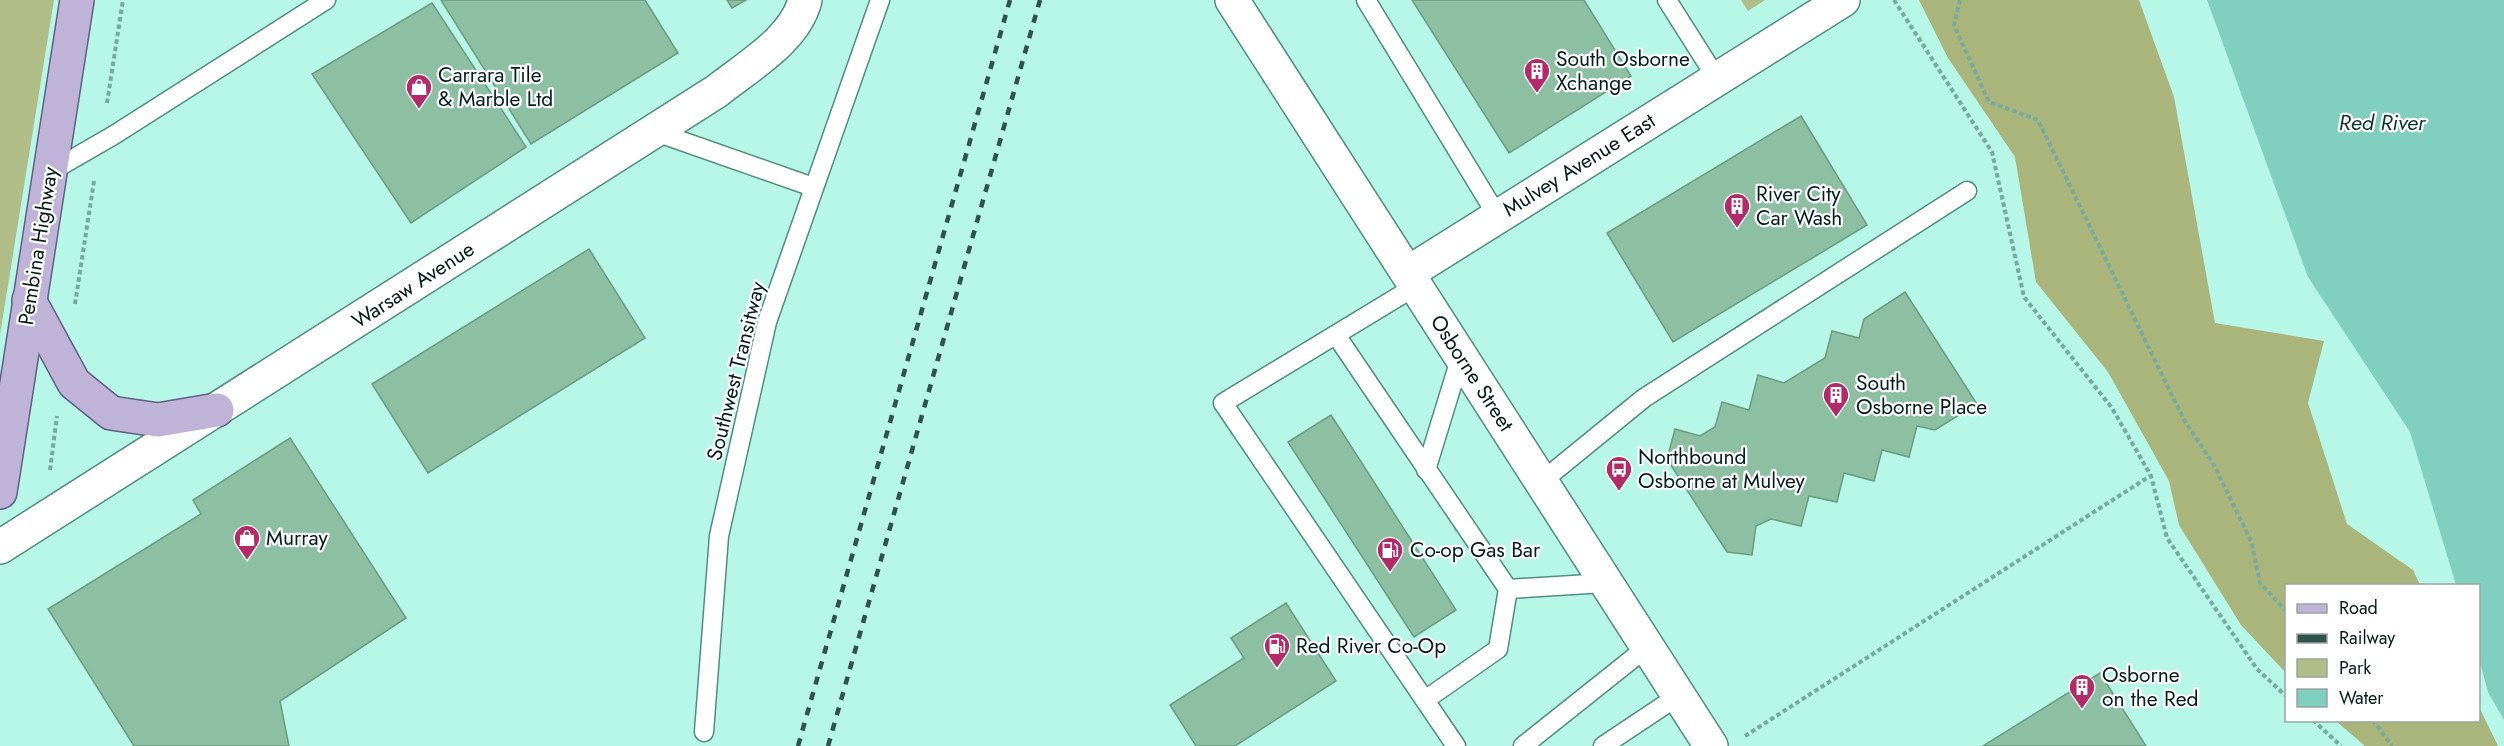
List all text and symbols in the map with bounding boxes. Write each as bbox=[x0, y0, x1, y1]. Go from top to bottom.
place label: South Osborne Xchange bbox=[1556, 44, 1690, 98]
building icon: South Osborne Xchange bbox=[1522, 56, 1552, 94]
place label: Carrara Tile & Marble Ltd bbox=[438, 60, 553, 114]
shop icon: Carrara Tile & Marble Ltd bbox=[404, 72, 434, 110]
street label: Mulvey Avenue East bbox=[1497, 106, 1661, 224]
water label: Red River bbox=[2339, 106, 2427, 138]
street label: Pembina Highway bbox=[11, 164, 65, 327]
place label: River City Car Wash bbox=[1756, 179, 1842, 233]
building icon: River City Car Wash bbox=[1722, 191, 1752, 229]
street label: Warsaw Avenue bbox=[346, 234, 480, 336]
street label: Southwest Transitway bbox=[699, 278, 773, 464]
street label: Osborne Street bbox=[1423, 309, 1521, 437]
place label: South Osborne Place bbox=[1856, 368, 1987, 422]
building icon: South Osborne Place bbox=[1821, 380, 1851, 418]
place label: Northbound Osborne at Mulvey bbox=[1638, 442, 1806, 496]
bus stop icon: Northbound Osborne at Mulvey bbox=[1604, 454, 1634, 492]
shop icon: Murray bbox=[232, 523, 262, 561]
place label: Murray bbox=[266, 523, 328, 553]
fuel station icon: Co-op Gas Bar bbox=[1375, 535, 1405, 573]
place label: Co-op Gas Bar bbox=[1410, 535, 1541, 565]
legend bbox=[2285, 584, 2480, 722]
text: Road bbox=[2339, 595, 2378, 621]
text: Railway bbox=[2339, 625, 2395, 651]
fuel station icon: Red River Co-Op bbox=[1262, 631, 1292, 669]
place label: Red River Co-Op bbox=[1296, 631, 1446, 661]
text: Park bbox=[2339, 655, 2371, 681]
place label: Osborne on the Red bbox=[2102, 660, 2199, 714]
building icon: Osborne on the Red bbox=[2067, 672, 2097, 710]
text: Water bbox=[2339, 685, 2384, 711]

